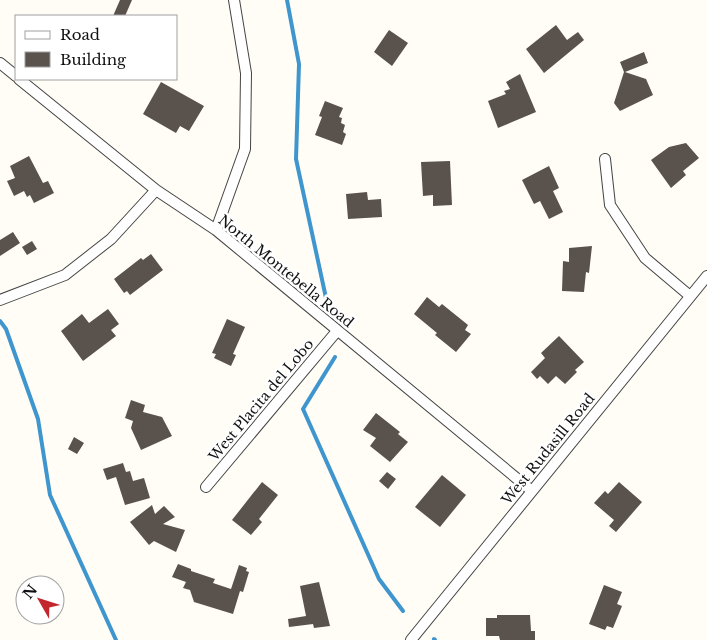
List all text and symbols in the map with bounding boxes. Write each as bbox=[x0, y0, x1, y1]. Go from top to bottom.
legend bbox=[15, 15, 178, 80]
text: Road bbox=[60, 25, 100, 44]
text: Building bbox=[60, 50, 127, 69]
street label: North Montebella Road bbox=[215, 211, 358, 332]
street label: West Placita del Lobo bbox=[204, 335, 317, 465]
street label: West Rudasill Road bbox=[497, 389, 599, 509]
north arrow bbox=[15, 575, 65, 625]
text: N bbox=[19, 581, 41, 603]

